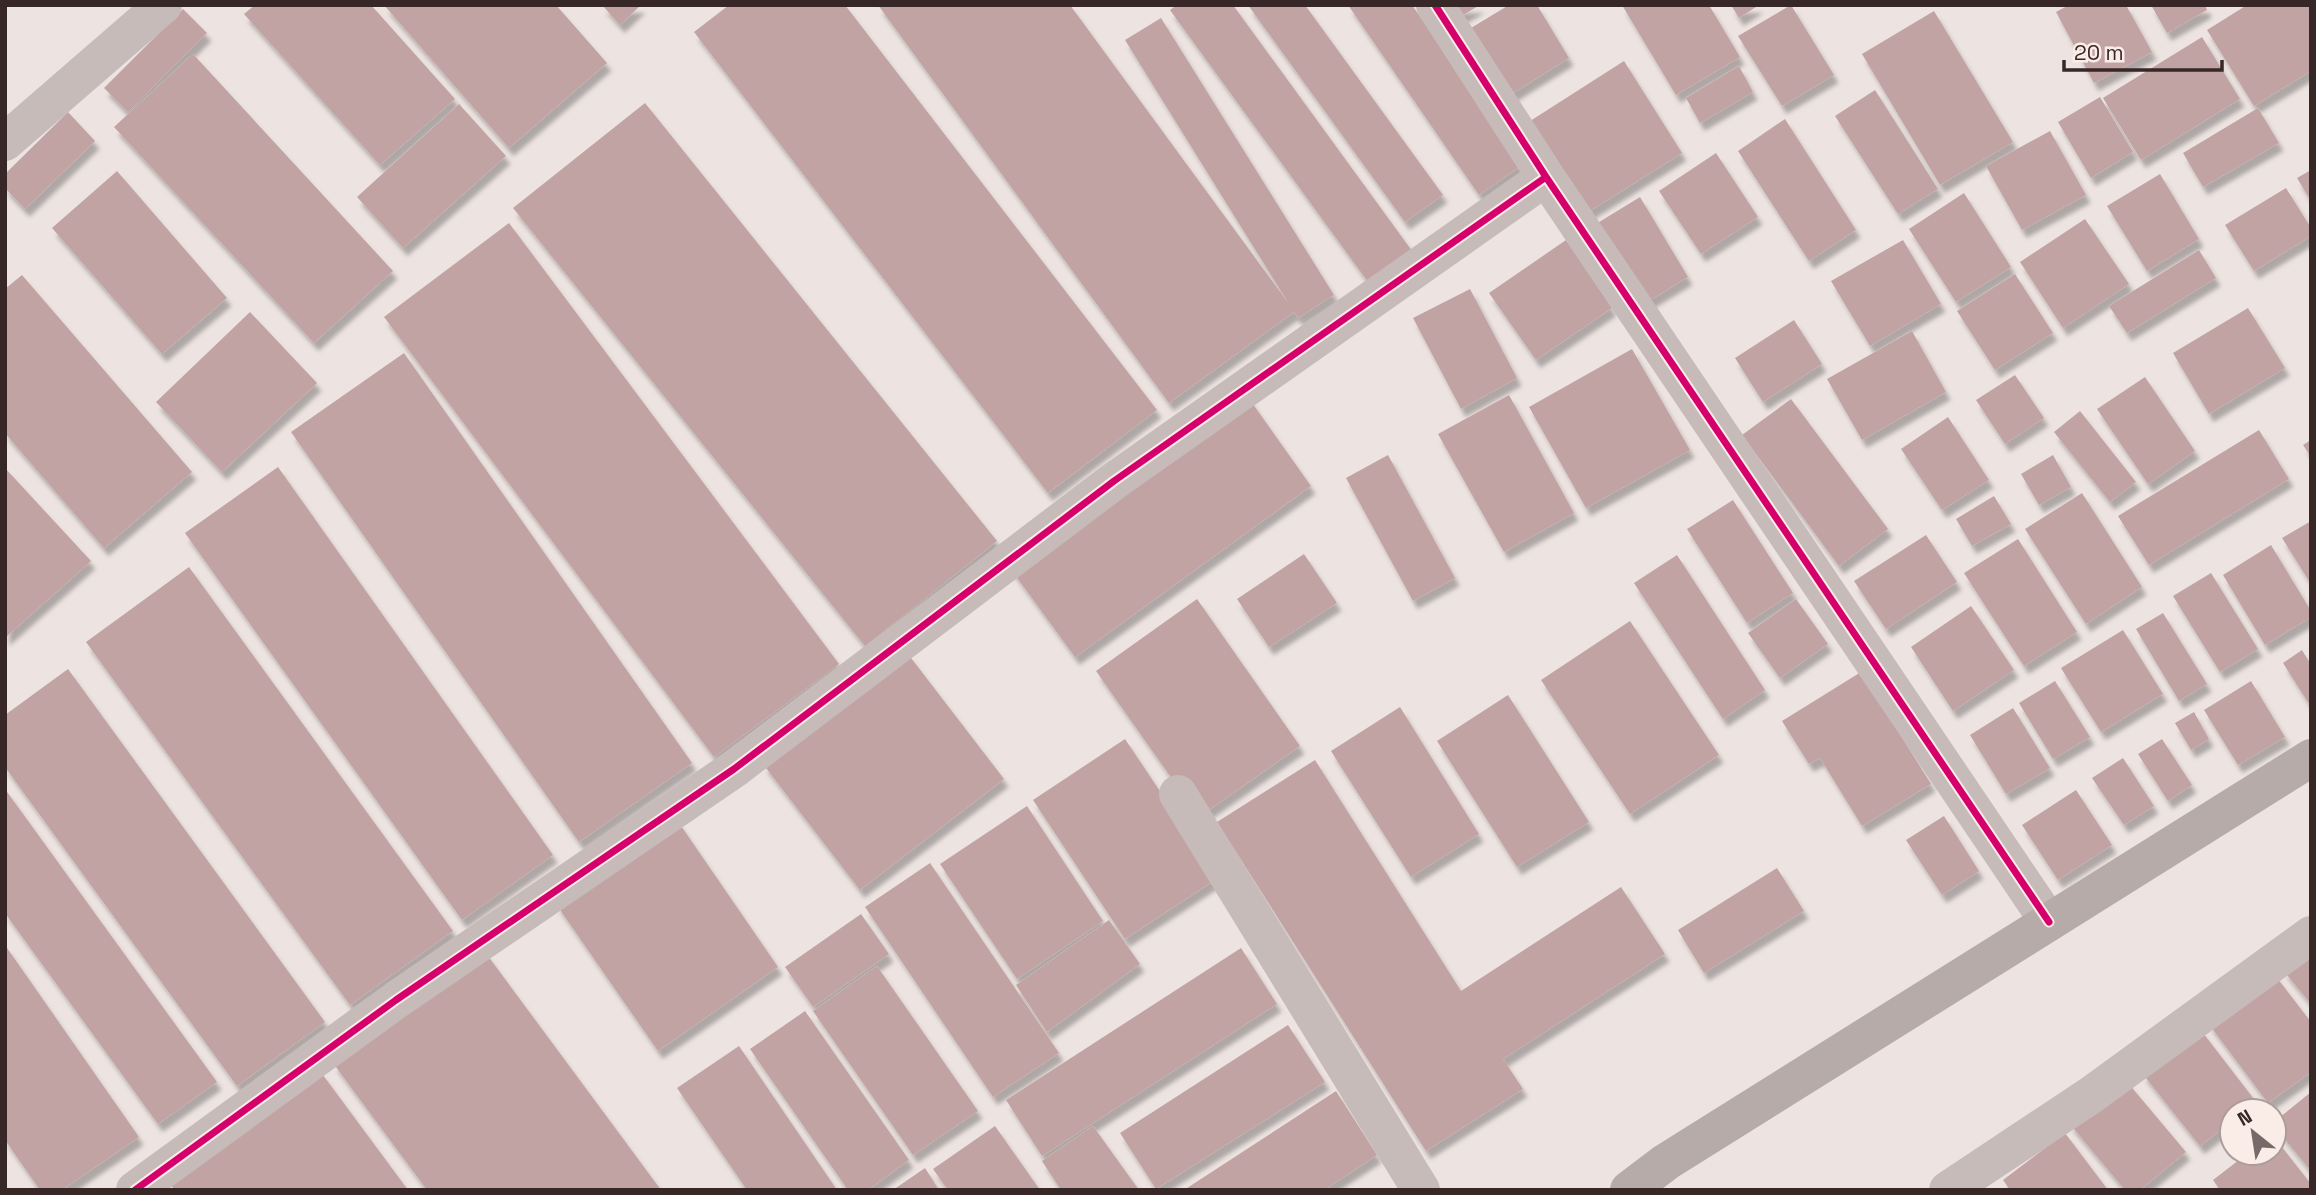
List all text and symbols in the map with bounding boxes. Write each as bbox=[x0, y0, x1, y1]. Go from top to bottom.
scale bar bbox=[2064, 28, 2222, 72]
text: 20 m bbox=[2074, 39, 2124, 66]
north arrow bbox=[2218, 1097, 2288, 1167]
text: N bbox=[2233, 1104, 2257, 1132]

